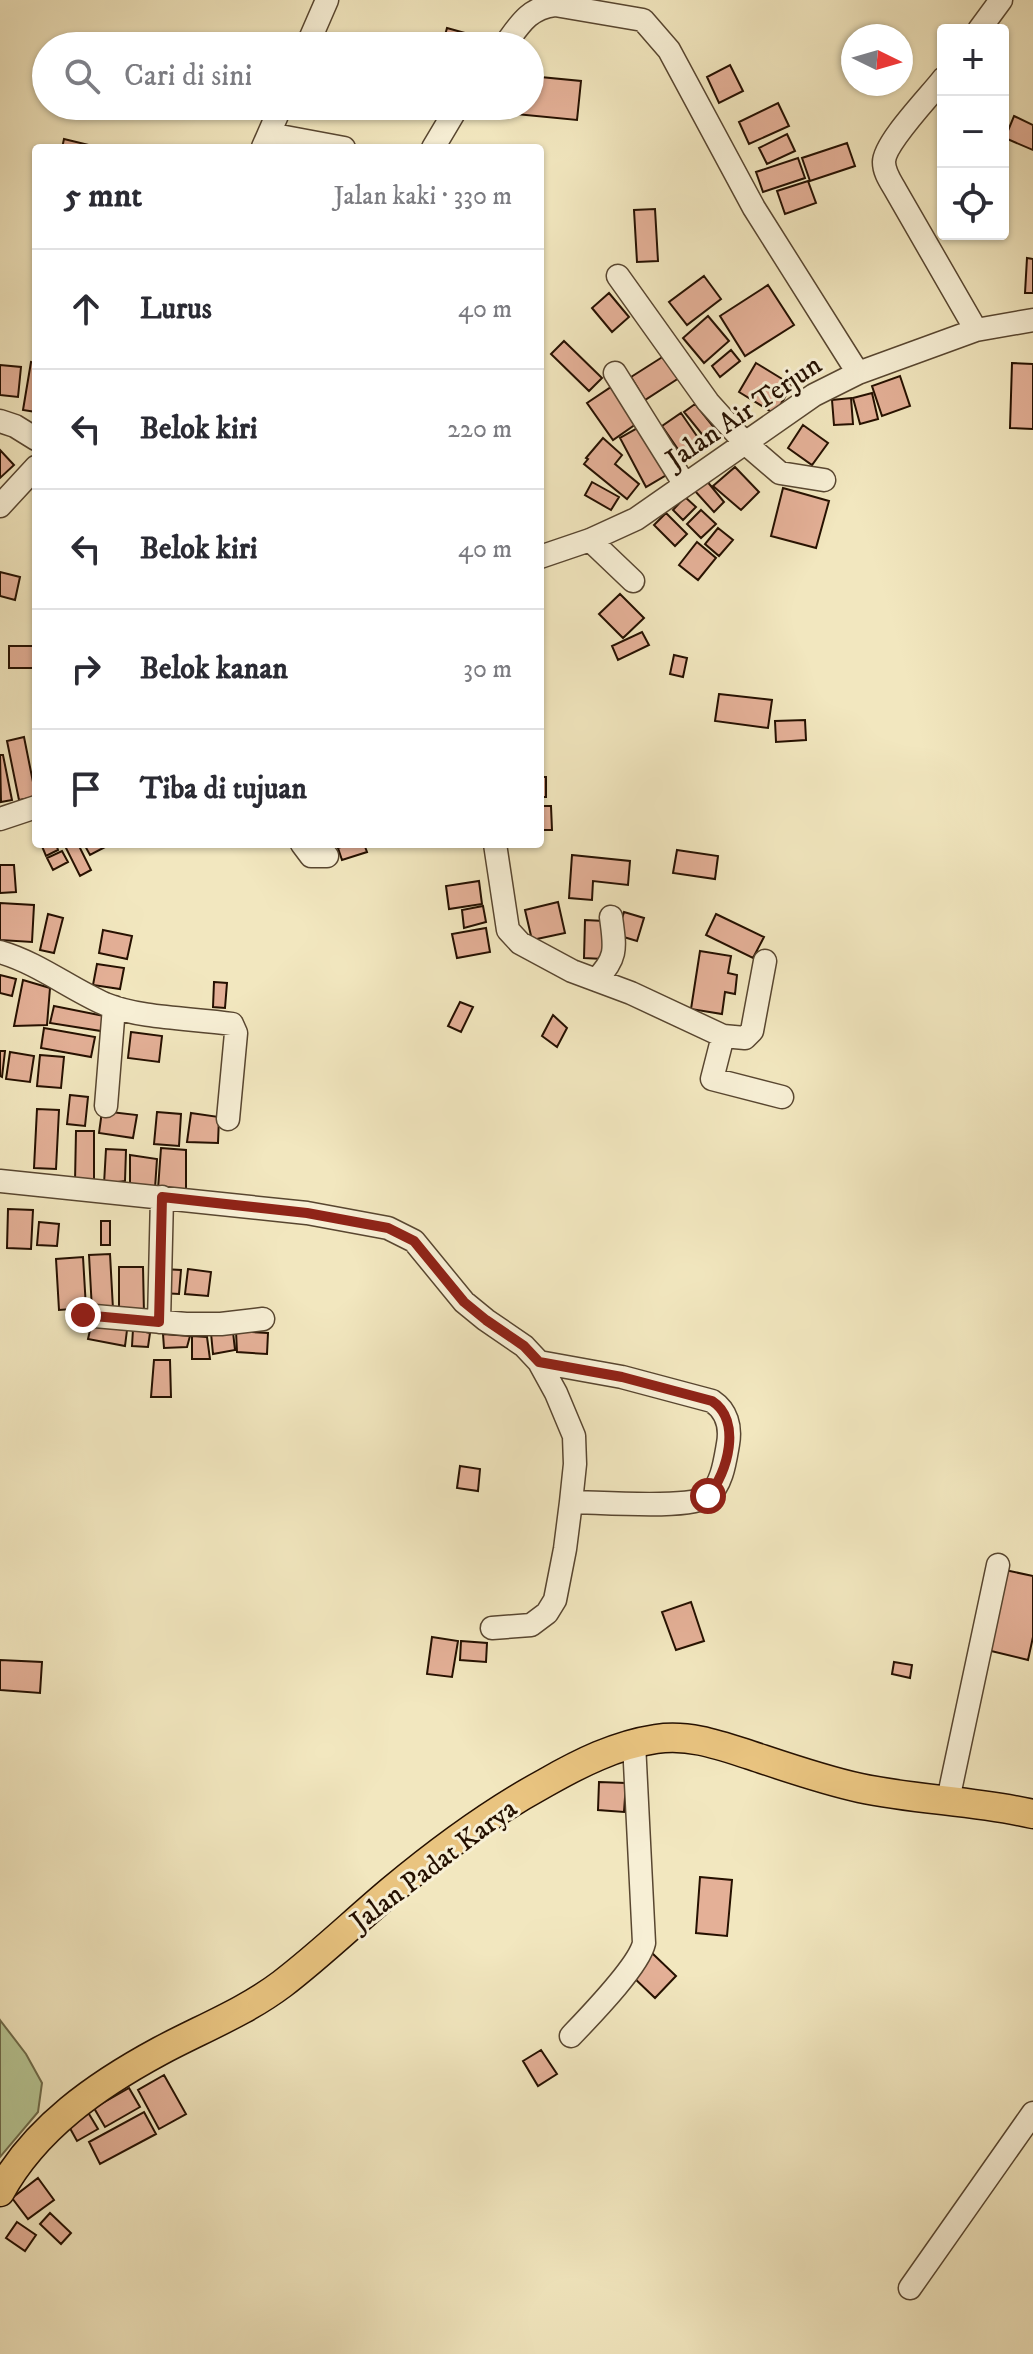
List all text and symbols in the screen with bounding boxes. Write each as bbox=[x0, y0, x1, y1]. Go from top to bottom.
north arrow bbox=[841, 24, 913, 96]
map controls bbox=[937, 24, 1009, 240]
button: + bbox=[937, 24, 1009, 96]
search box bbox=[32, 32, 544, 120]
icon: search bbox=[60, 54, 104, 98]
text: Cari di sini bbox=[124, 58, 252, 95]
button: − bbox=[937, 96, 1009, 168]
button: locate bbox=[937, 168, 1009, 240]
text: 5 mnt bbox=[64, 175, 142, 217]
text: Jalan kaki · 330 m bbox=[334, 180, 512, 213]
icon: ahead bbox=[64, 287, 108, 331]
text: Lurus bbox=[140, 291, 212, 328]
text: 40 m bbox=[458, 293, 512, 326]
street label: Jalan Air Terjun bbox=[657, 347, 829, 479]
icon: left bbox=[64, 407, 108, 451]
text: Belok kiri bbox=[140, 411, 258, 448]
text: 220 m bbox=[447, 413, 512, 446]
icon: left bbox=[64, 527, 108, 571]
text: Belok kiri bbox=[140, 531, 258, 568]
text: 40 m bbox=[458, 533, 512, 566]
icon: right bbox=[64, 647, 108, 691]
text: Belok kanan bbox=[140, 651, 288, 688]
text: 30 m bbox=[463, 653, 512, 686]
icon: arrive bbox=[64, 767, 108, 811]
text: Tiba di tujuan bbox=[140, 771, 307, 808]
route end bbox=[65, 1297, 101, 1333]
route start bbox=[690, 1478, 726, 1514]
street label: Jalan Padat Karya bbox=[341, 1791, 524, 1941]

